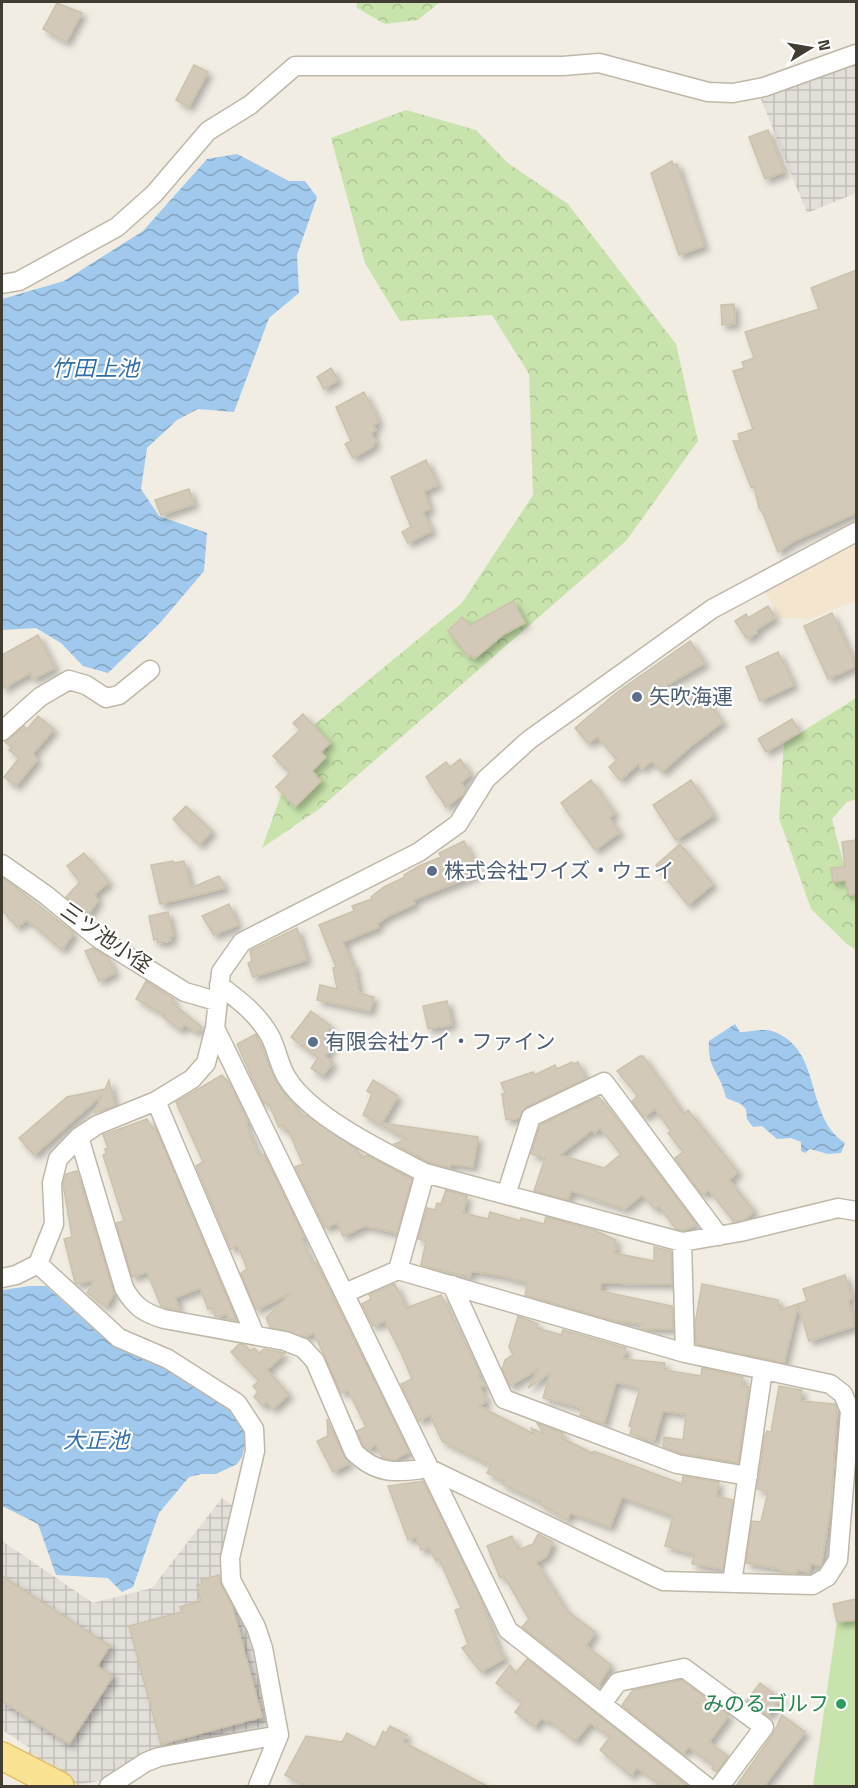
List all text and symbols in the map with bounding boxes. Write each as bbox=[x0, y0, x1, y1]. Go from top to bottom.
north arrow bbox=[780, 18, 840, 78]
text: N bbox=[812, 37, 838, 53]
water label: 竹田上池 bbox=[51, 351, 141, 385]
place label: 矢吹海運 bbox=[649, 680, 733, 712]
marker: 矢吹海運 bbox=[630, 690, 644, 704]
place label: 株式会社ワイズ・ウェイ bbox=[444, 854, 674, 886]
marker: 株式会社ワイズ・ウェイ bbox=[425, 864, 439, 878]
street label: 三ツ池小径 bbox=[54, 894, 159, 980]
place label: 有限会社ケイ・ファイン bbox=[325, 1025, 556, 1057]
marker: 有限会社ケイ・ファイン bbox=[306, 1035, 320, 1049]
water label: 大正池 bbox=[63, 1423, 131, 1457]
place label: みのるゴルフ bbox=[703, 1687, 829, 1719]
marker: みのるゴルフ bbox=[834, 1697, 848, 1711]

